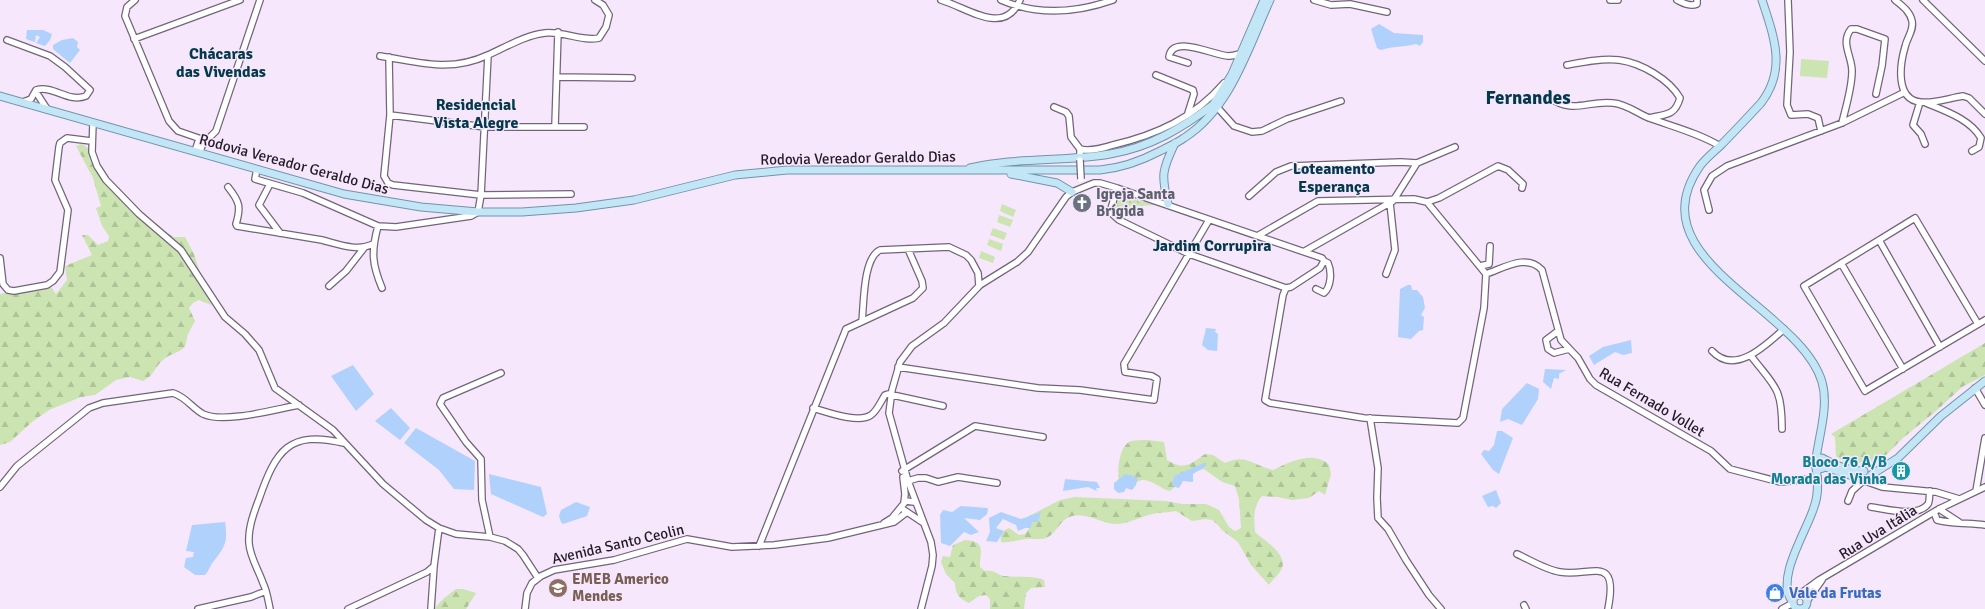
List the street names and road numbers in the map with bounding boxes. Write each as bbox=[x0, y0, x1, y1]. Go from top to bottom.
street label: Rodovia Vereador Geraldo Dias bbox=[197, 130, 391, 198]
street label: Rodovia Vereador Geraldo Dias bbox=[760, 147, 956, 169]
street label: Rua Fernado Vollet bbox=[1596, 363, 1708, 441]
street label: Rua Uva Itália bbox=[1836, 501, 1920, 563]
street label: Avenida Santo Ceolin bbox=[550, 520, 686, 568]

